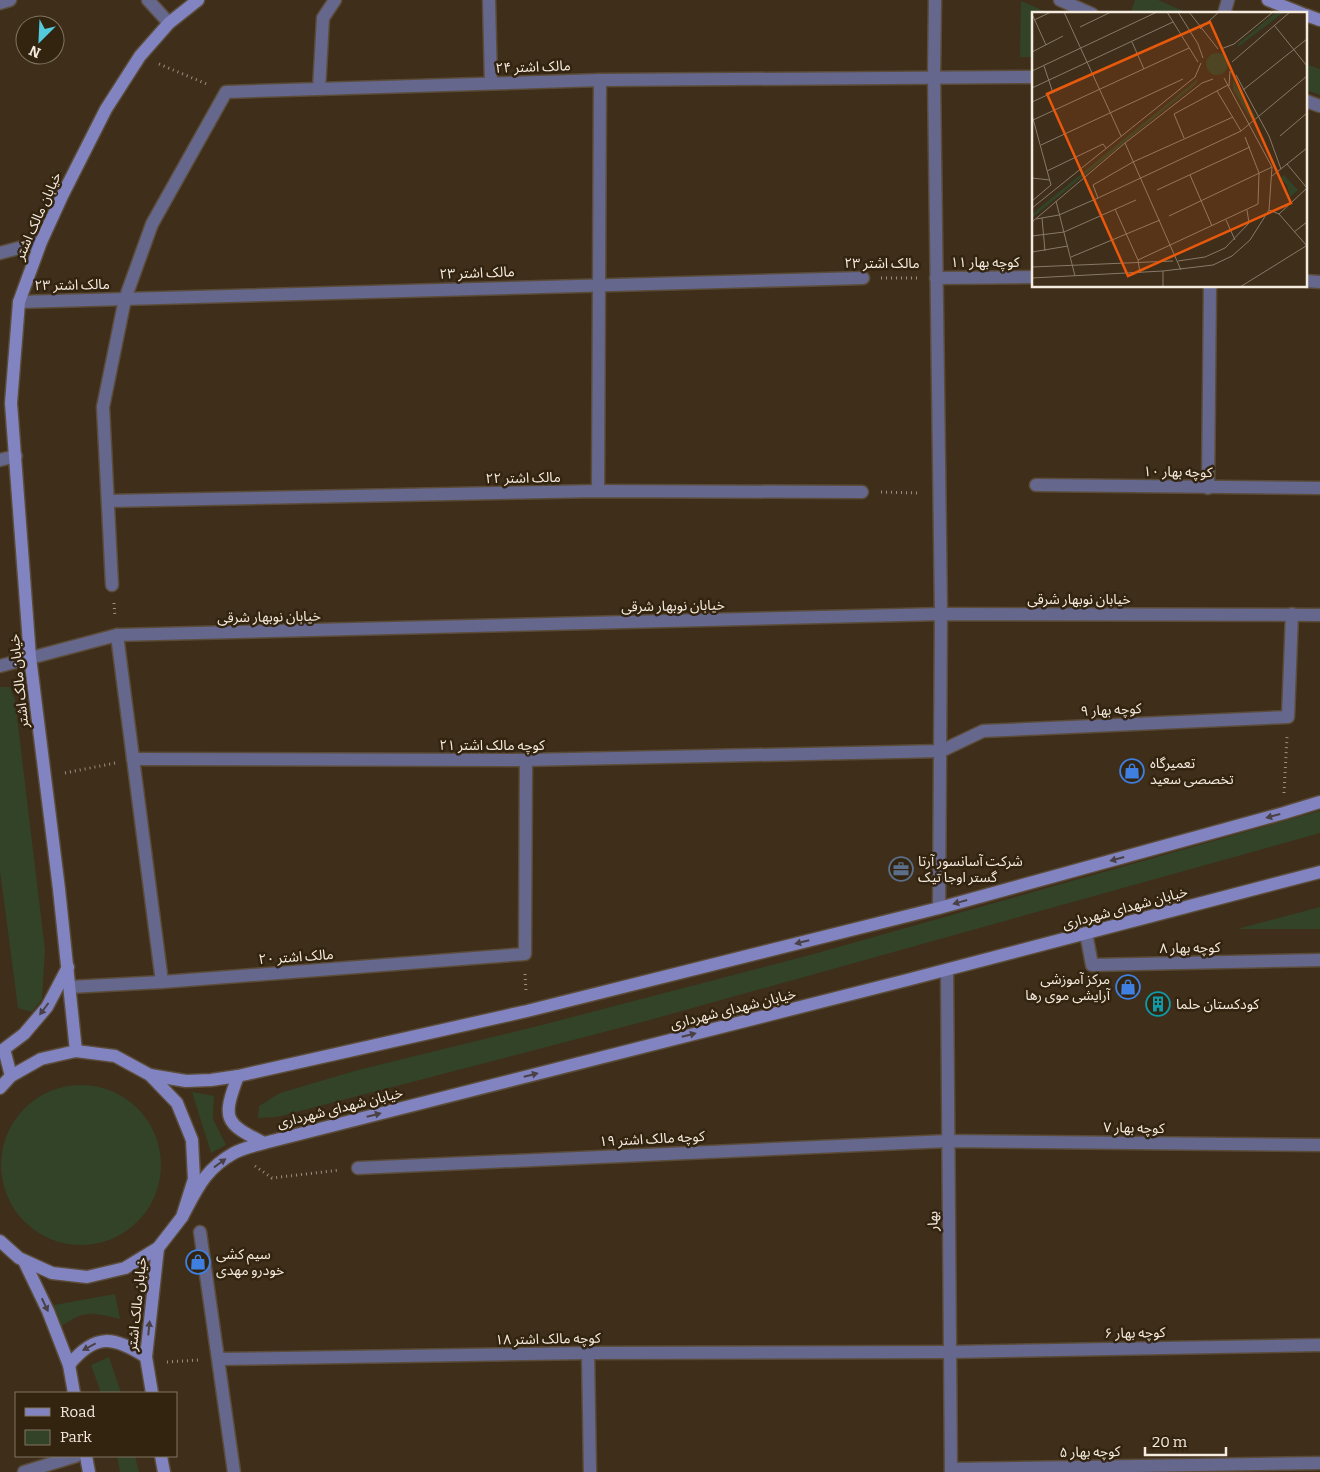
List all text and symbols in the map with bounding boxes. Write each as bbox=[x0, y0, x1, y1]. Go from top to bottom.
inset map bbox=[1032, 12, 1308, 288]
north arrow bbox=[15, 15, 65, 65]
text: N bbox=[26, 41, 43, 61]
street label: مالک اشتر ۲۴ bbox=[495, 57, 571, 77]
street label: خیابان مالک اشتر bbox=[11, 169, 65, 263]
street label: کوچه بهار ۱۱ bbox=[950, 254, 1020, 272]
street label: مالک اشتر ۲۳ bbox=[844, 255, 920, 272]
street label: مالک اشتر ۲۳ bbox=[439, 263, 515, 283]
street label: مالک اشتر ۲۳ bbox=[34, 276, 110, 294]
street label: کوچه بهار ۱۰ bbox=[1143, 463, 1213, 482]
street label: مالک اشتر ۲۲ bbox=[485, 469, 561, 487]
street label: خیابان نوبهار شرقی bbox=[1027, 591, 1131, 608]
street label: خیابان نوبهار شرقی bbox=[621, 597, 725, 615]
street label: خیابان نوبهار شرقی bbox=[217, 608, 321, 626]
street label: خیابان مالک اشتر bbox=[6, 633, 32, 730]
street label: کوچه بهار ۹ bbox=[1080, 700, 1142, 721]
street label: کوچه مالک اشتر ۲۱ bbox=[439, 737, 545, 755]
place label: تعمیرگاه تخصصی سعید bbox=[1150, 755, 1234, 788]
shop icon: تعمیرگاه تخصصی سعید bbox=[1119, 758, 1145, 784]
one-way arrow bbox=[1266, 812, 1281, 820]
place label: شرکت آسانسور آرتا گستر اوجا تیک bbox=[918, 853, 1023, 886]
one-way arrow bbox=[1109, 855, 1124, 863]
office icon: شرکت آسانسور آرتا گستر اوجا تیک bbox=[888, 856, 914, 882]
street label: خیابان شهدای شهرداری bbox=[1060, 883, 1190, 933]
one-way arrow bbox=[952, 898, 967, 906]
one-way arrow bbox=[795, 938, 810, 946]
street label: کوچه بهار ۸ bbox=[1159, 939, 1221, 958]
street label: مالک اشتر ۲۰ bbox=[258, 946, 334, 968]
place label: مرکز آموزشی آرایشی موی رها bbox=[1025, 971, 1111, 1004]
shop icon: مرکز آموزشی آرایشی موی رها bbox=[1115, 974, 1141, 1000]
street label: خیابان شهدای شهرداری bbox=[668, 985, 798, 1033]
building icon: کودکستان حلما bbox=[1145, 991, 1171, 1017]
place label: کودکستان حلما bbox=[1176, 996, 1259, 1013]
one-way arrow bbox=[39, 1002, 50, 1015]
one-way arrow bbox=[681, 1031, 696, 1039]
one-way arrow bbox=[524, 1071, 539, 1079]
street label: خیابان شهدای شهرداری bbox=[275, 1084, 405, 1132]
one-way arrow bbox=[367, 1111, 382, 1119]
street label: کوچه بهار ۷ bbox=[1103, 1119, 1165, 1138]
street label: کوچه مالک اشتر ۱۹ bbox=[599, 1128, 705, 1151]
one-way arrow bbox=[213, 1158, 226, 1169]
street label: بهار bbox=[924, 1211, 942, 1232]
place label: سیم کشی خودرو مهدی bbox=[216, 1246, 284, 1279]
shop icon: سیم کشی خودرو مهدی bbox=[185, 1249, 211, 1275]
street label: خیابان مالک اشتر bbox=[124, 1256, 150, 1353]
one-way arrow bbox=[41, 1298, 49, 1312]
one-way arrow bbox=[145, 1319, 153, 1335]
street label: کوچه بهار ۶ bbox=[1104, 1324, 1166, 1343]
street label: کوچه مالک اشتر ۱۸ bbox=[495, 1330, 601, 1349]
one-way arrow bbox=[81, 1343, 96, 1351]
legend bbox=[15, 1392, 178, 1457]
text: Road bbox=[60, 1403, 95, 1421]
scale bar bbox=[1145, 1424, 1226, 1456]
text: Park bbox=[60, 1428, 92, 1446]
text: 20 m bbox=[1152, 1433, 1188, 1451]
street label: کوچه بهار ۵ bbox=[1059, 1443, 1121, 1462]

